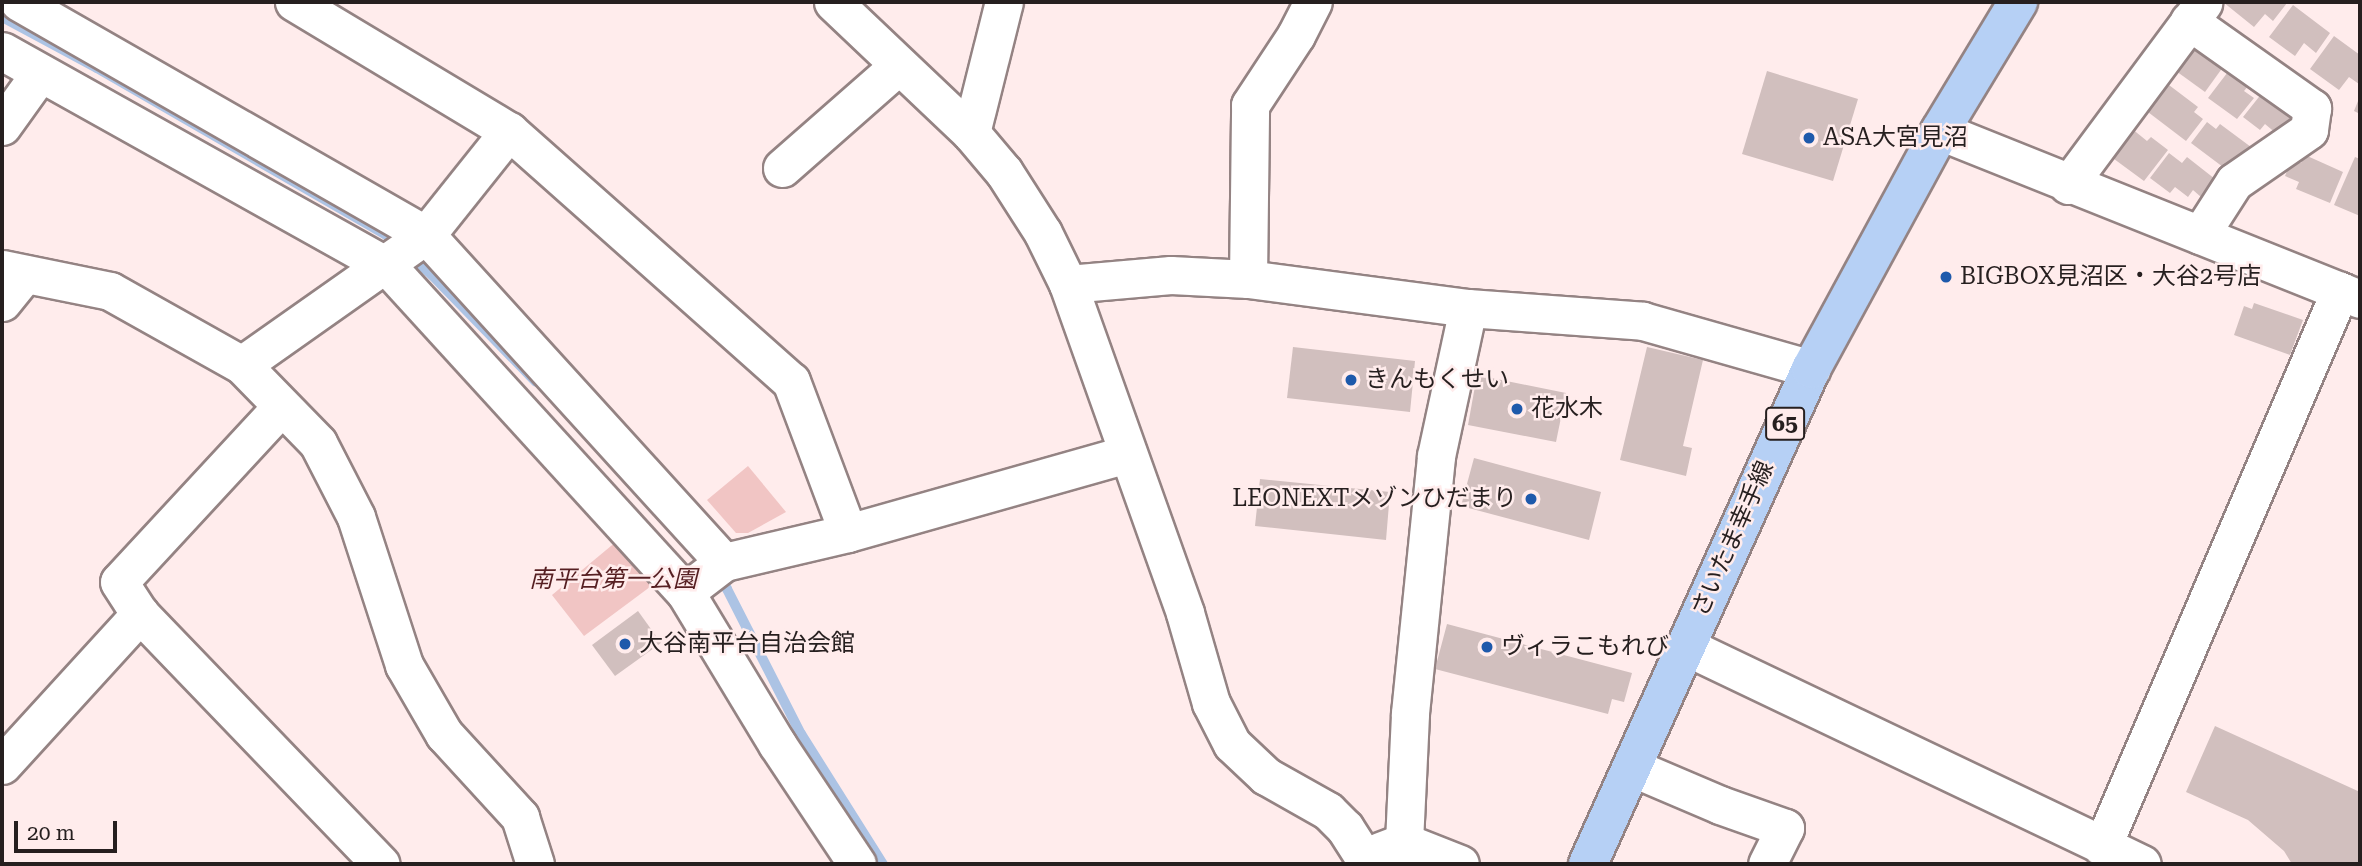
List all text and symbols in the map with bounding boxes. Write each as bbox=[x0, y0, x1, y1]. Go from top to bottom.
place label: ASA大宮見沼 bbox=[1823, 124, 1968, 152]
marker: ASA大宮見沼 bbox=[1801, 130, 1817, 146]
place label: BIGBOX見沼区・大谷2号店 bbox=[1960, 263, 2261, 291]
marker: BIGBOX見沼区・大谷2号店 bbox=[1938, 269, 1954, 285]
place label: きんもくせい bbox=[1365, 366, 1509, 394]
marker: きんもくせい bbox=[1343, 372, 1359, 388]
place label: 花水木 bbox=[1531, 395, 1603, 423]
marker: 花水木 bbox=[1509, 401, 1525, 417]
road number: 65 bbox=[1764, 404, 1806, 444]
street label: さいたま幸手線 bbox=[1686, 456, 1780, 622]
place label: LEONEXTメゾンひだまり bbox=[1232, 485, 1517, 513]
marker: LEONEXTメゾンひだまり bbox=[1523, 491, 1539, 507]
park label: 南平台第一公園 bbox=[529, 566, 697, 594]
place label: 大谷南平台自治会館 bbox=[639, 630, 855, 658]
place label: ヴィラこもれび bbox=[1501, 633, 1669, 661]
marker: 大谷南平台自治会館 bbox=[617, 636, 633, 652]
marker: ヴィラこもれび bbox=[1479, 639, 1495, 655]
scale bar bbox=[18, 806, 121, 850]
text: 20 m bbox=[27, 821, 75, 845]

